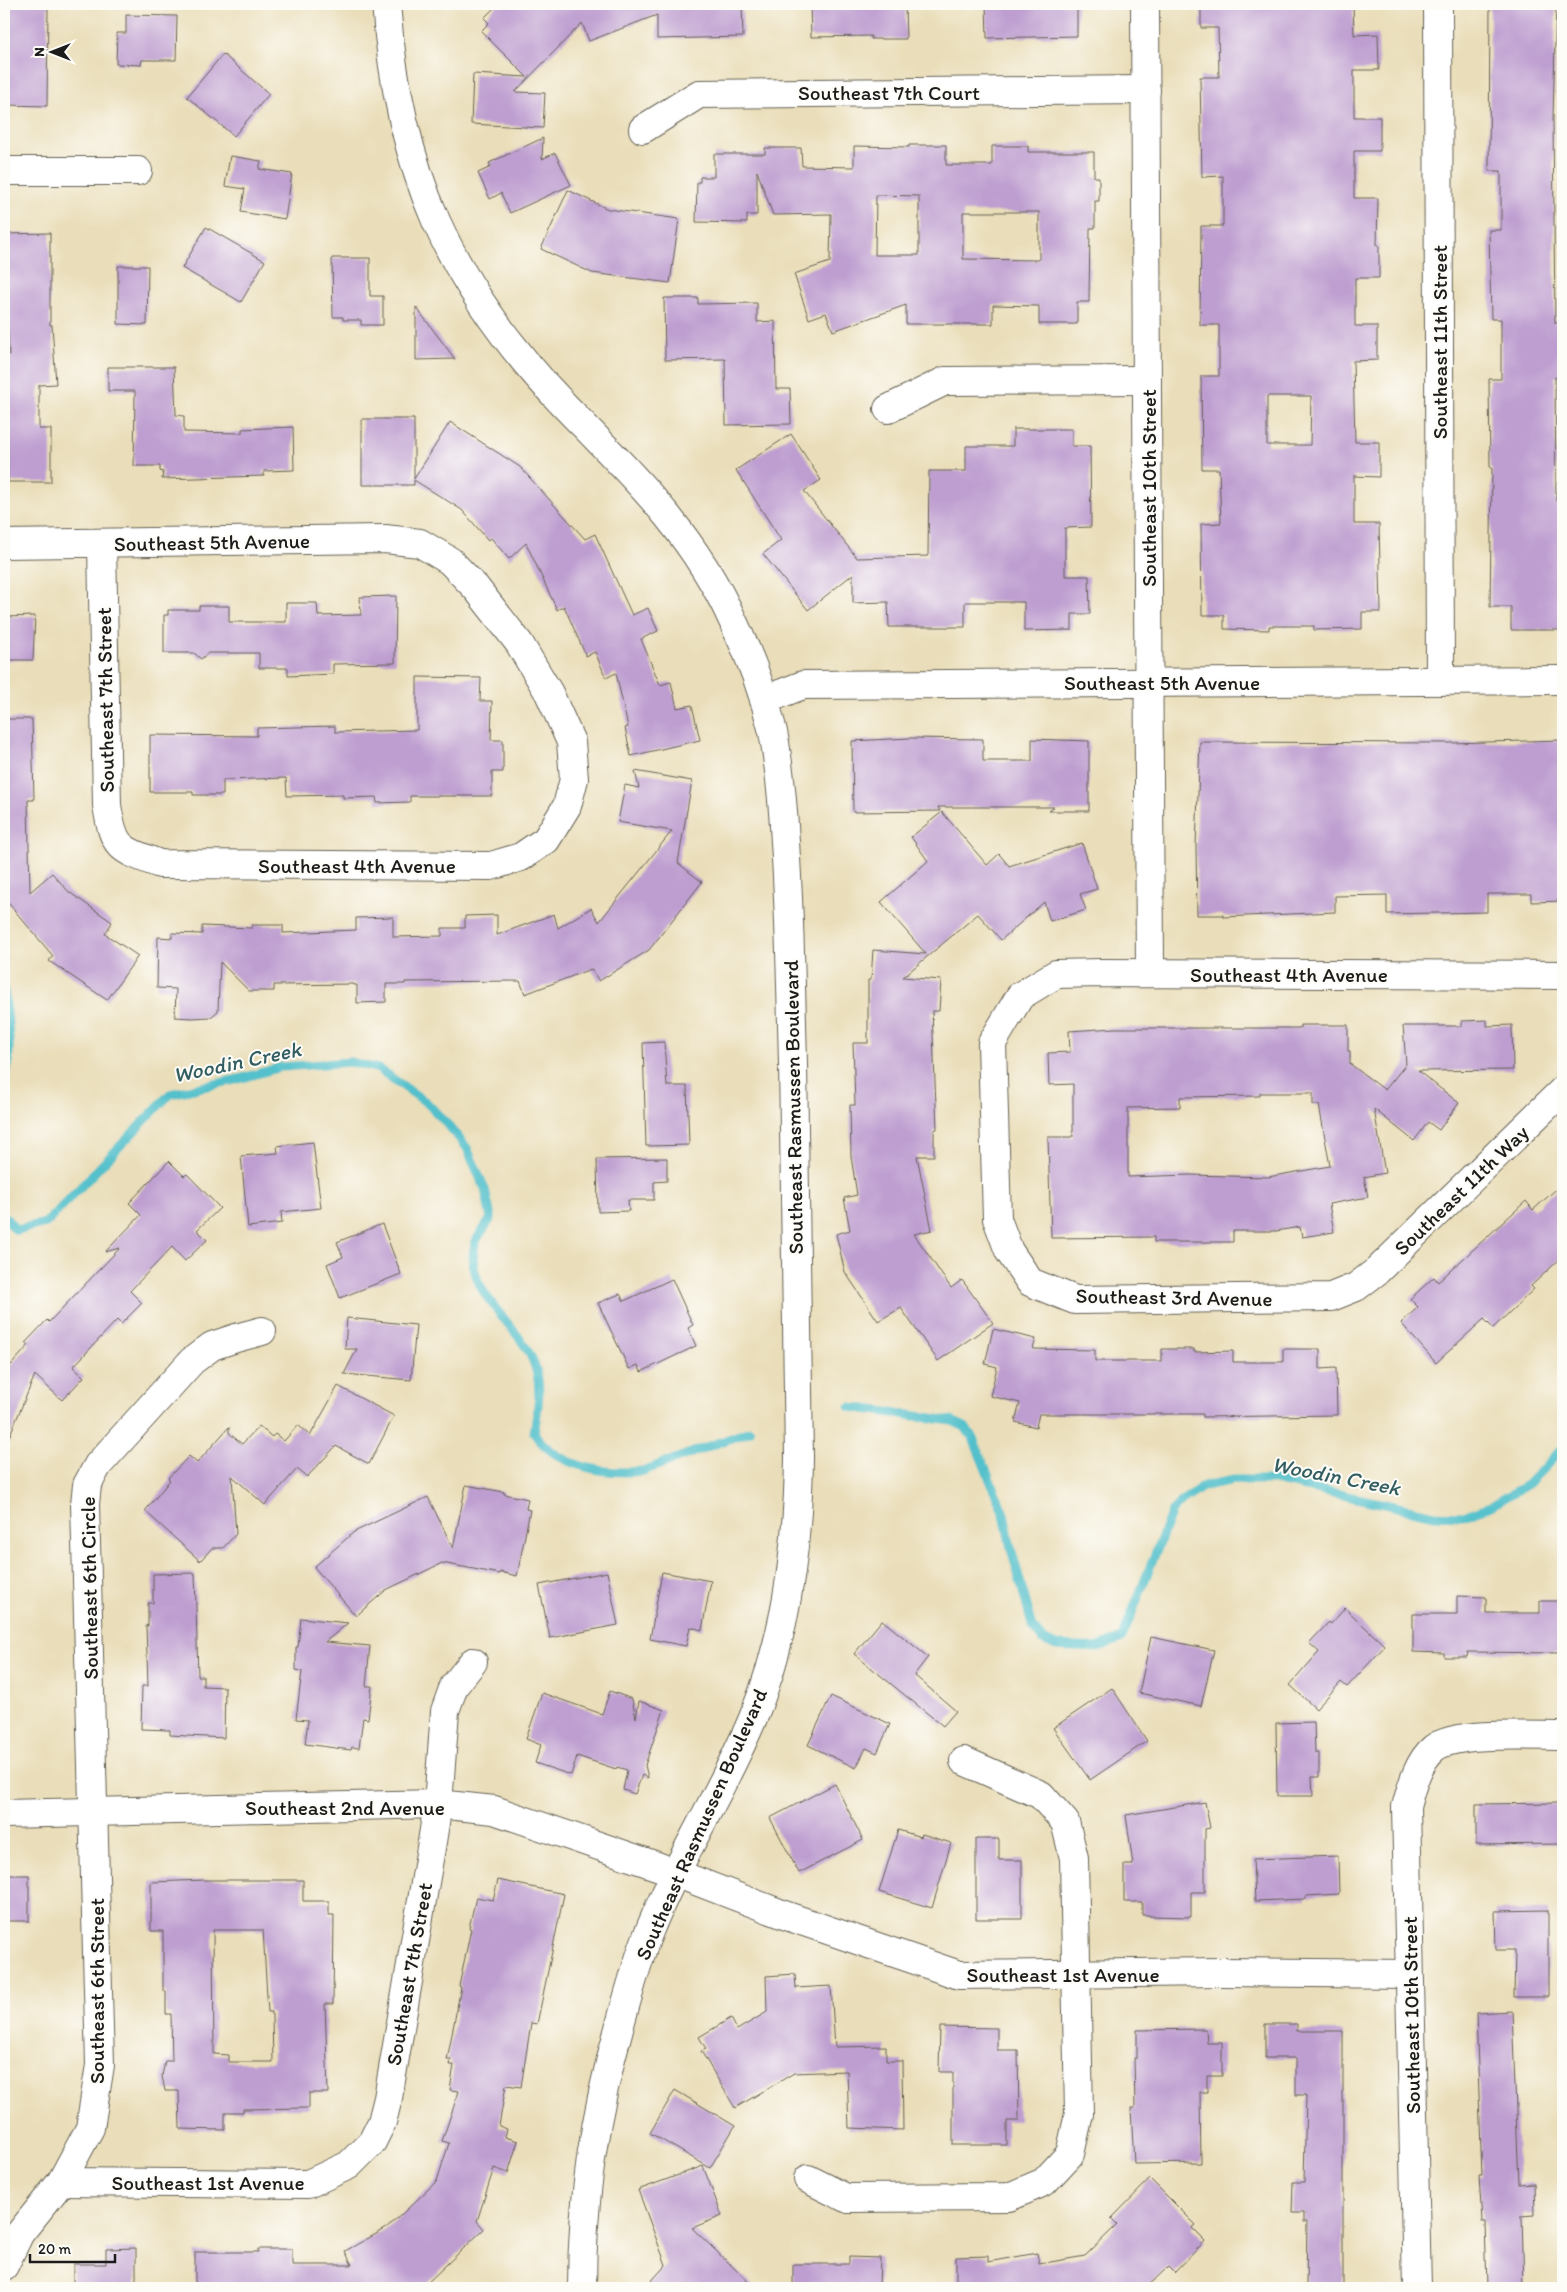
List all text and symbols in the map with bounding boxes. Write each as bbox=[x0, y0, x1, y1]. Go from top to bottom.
north arrow bbox=[28, 28, 78, 78]
text: N bbox=[31, 47, 48, 57]
street label: Southeast 7th Court bbox=[798, 80, 980, 105]
street label: Southeast 11th Street bbox=[1427, 245, 1452, 439]
street label: Southeast 10th Street bbox=[1136, 389, 1161, 587]
street label: Southeast 5th Avenue bbox=[114, 528, 310, 556]
street label: Southeast 7th Street bbox=[91, 607, 119, 793]
street label: Southeast 5th Avenue bbox=[1064, 670, 1260, 695]
street label: Southeast 4th Avenue bbox=[258, 853, 456, 878]
street label: Southeast Rasmussen Boulevard bbox=[778, 959, 808, 1255]
street label: Southeast 4th Avenue bbox=[1190, 962, 1388, 987]
water label: Woodin Creek bbox=[171, 1035, 305, 1089]
street label: Southeast 11th Way bbox=[1389, 1119, 1533, 1260]
street label: Southeast 3rd Avenue bbox=[1075, 1283, 1273, 1311]
water label: Woodin Creek bbox=[1270, 1450, 1404, 1502]
street label: Southeast 6th Circle bbox=[75, 1496, 103, 1680]
street label: Southeast Rasmussen Boulevard bbox=[630, 1684, 773, 1964]
street label: Southeast 2nd Avenue bbox=[245, 1795, 445, 1820]
street label: Southeast 7th Street bbox=[381, 1880, 437, 2067]
street label: Southeast 6th Street bbox=[84, 1898, 109, 2084]
street label: Southeast 10th Street bbox=[1397, 1916, 1425, 2114]
street label: Southeast 1st Avenue bbox=[966, 1962, 1160, 1987]
street label: Southeast 1st Avenue bbox=[111, 2170, 305, 2195]
scale bar bbox=[30, 2232, 115, 2264]
text: 20 m bbox=[38, 2240, 72, 2258]

